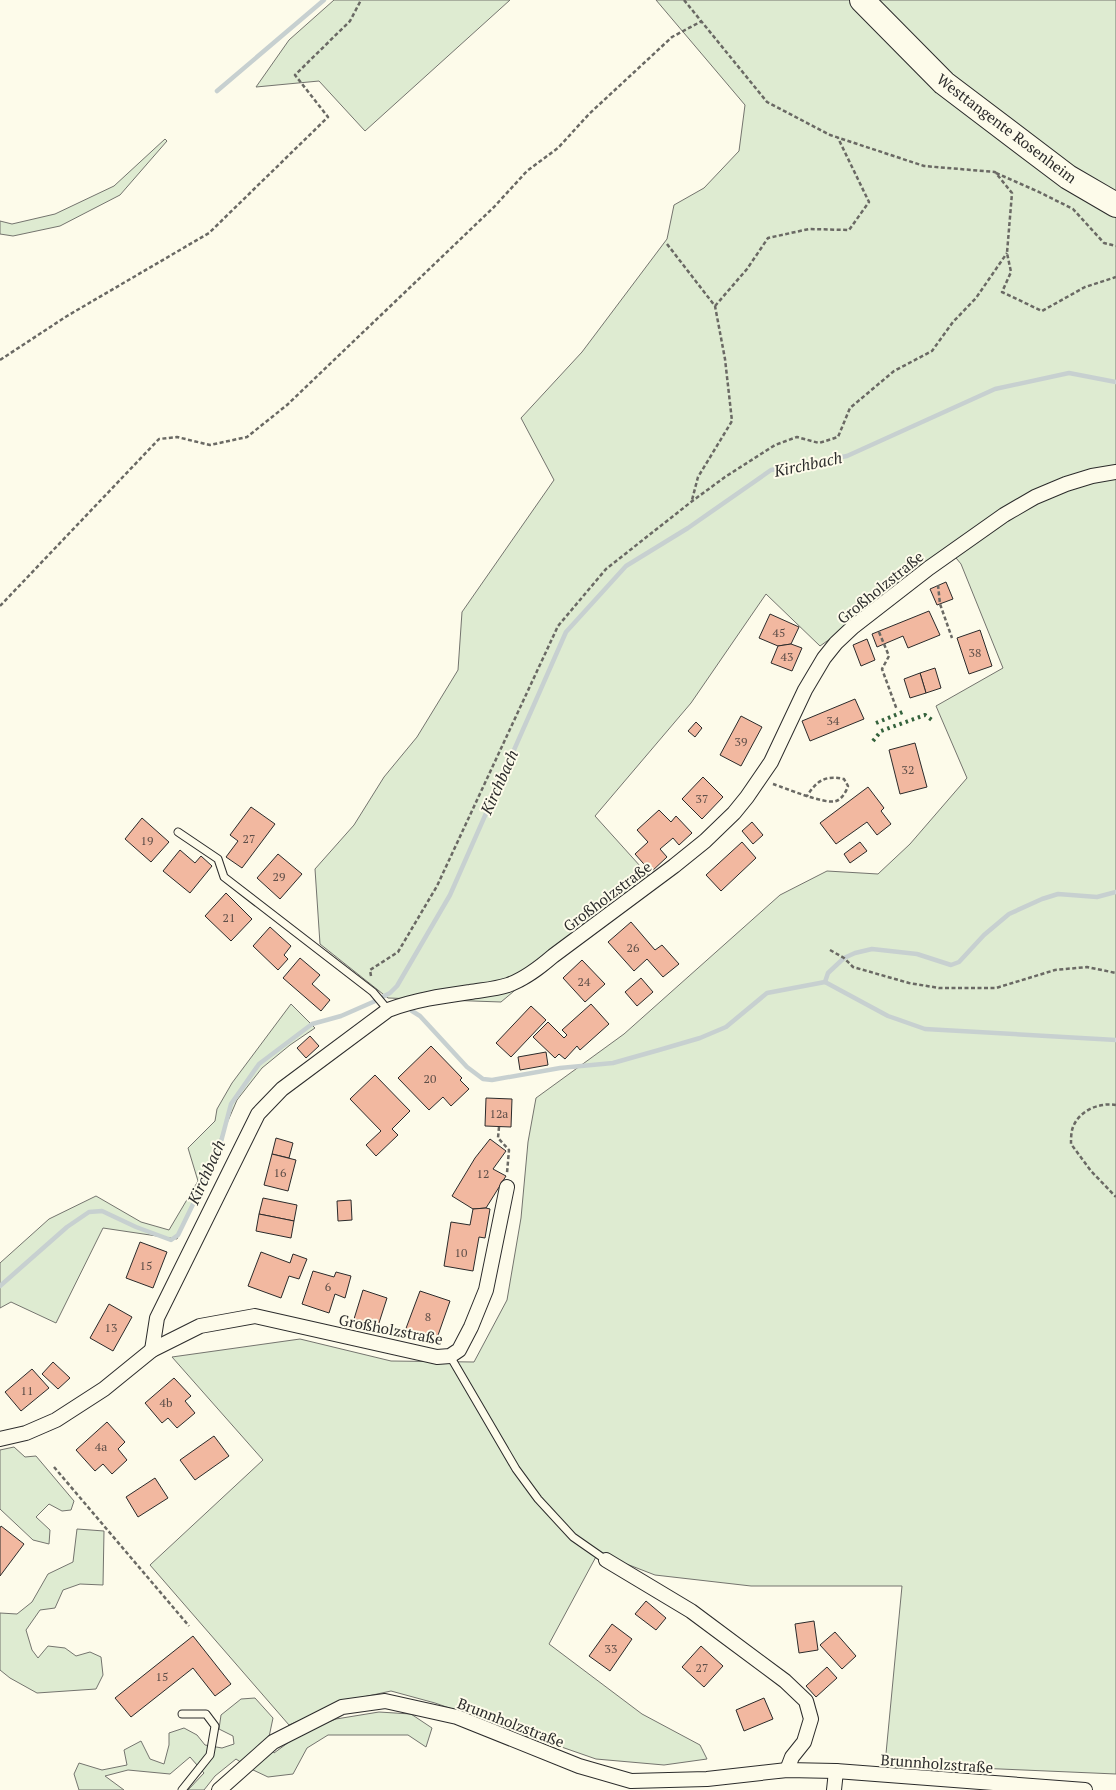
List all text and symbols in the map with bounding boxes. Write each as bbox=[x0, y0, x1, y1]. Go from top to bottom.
street label: Westtangente Rosenheim bbox=[933, 69, 1081, 187]
water label: Kirchbach bbox=[771, 446, 844, 482]
street label: Großholzstraße bbox=[833, 546, 927, 628]
house number: 45 bbox=[773, 625, 785, 640]
house number: 38 bbox=[969, 645, 981, 660]
house number: 43 bbox=[781, 649, 793, 664]
house number: 34 bbox=[827, 713, 840, 728]
house number: 39 bbox=[735, 734, 747, 749]
water label: Kirchbach bbox=[475, 746, 523, 819]
house number: 32 bbox=[902, 762, 914, 777]
house number: 37 bbox=[696, 791, 708, 806]
house number: 27 bbox=[243, 831, 255, 846]
house number: 19 bbox=[141, 833, 153, 848]
street label: Großholzstraße bbox=[559, 856, 655, 936]
house number: 29 bbox=[273, 869, 285, 884]
house number: 21 bbox=[223, 910, 235, 925]
house number: 26 bbox=[627, 940, 640, 955]
house number: 24 bbox=[578, 974, 591, 989]
house number: 20 bbox=[424, 1071, 436, 1086]
house number: 12a bbox=[490, 1106, 508, 1121]
water label: Kirchbach bbox=[182, 1136, 230, 1209]
house number: 16 bbox=[274, 1165, 287, 1180]
house number: 12 bbox=[477, 1166, 489, 1181]
house number: 10 bbox=[455, 1245, 467, 1260]
house number: 15 bbox=[140, 1258, 152, 1273]
house number: 6 bbox=[325, 1279, 332, 1294]
street label: Großholzstraße bbox=[337, 1309, 445, 1349]
house number: 8 bbox=[425, 1309, 431, 1324]
house number: 13 bbox=[105, 1320, 117, 1335]
house number: 11 bbox=[21, 1383, 33, 1398]
house number: 4b bbox=[160, 1395, 173, 1410]
house number: 4a bbox=[95, 1439, 107, 1454]
house number: 33 bbox=[605, 1641, 617, 1656]
house number: 27 bbox=[696, 1660, 708, 1675]
house number: 15 bbox=[156, 1669, 168, 1684]
street label: Brunnholzstraße bbox=[455, 1692, 567, 1752]
street label: Brunnholzstraße bbox=[880, 1749, 994, 1777]

